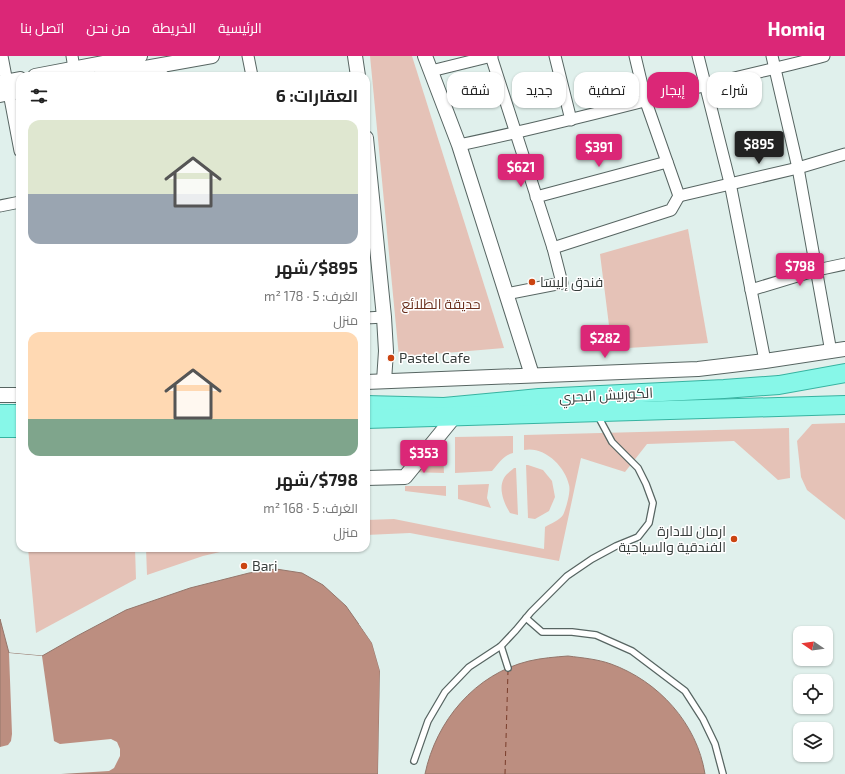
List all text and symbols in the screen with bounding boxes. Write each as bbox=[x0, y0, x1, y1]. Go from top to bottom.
text: Homiq bbox=[767, 17, 825, 40]
text: اتصل بنا bbox=[20, 19, 64, 36]
text: من نحن bbox=[86, 19, 130, 36]
text: الخريطة bbox=[152, 19, 196, 36]
text: الرئيسية bbox=[218, 19, 262, 36]
chip: شقة bbox=[447, 72, 504, 108]
chip: جديد bbox=[512, 72, 566, 108]
chip: تصفية bbox=[574, 72, 639, 108]
chip: إيجار bbox=[647, 72, 699, 108]
chip: شراء bbox=[707, 72, 762, 108]
icon: filters bbox=[28, 85, 50, 107]
text: العقارات: 6 bbox=[276, 85, 358, 105]
pin: $895 bbox=[735, 131, 783, 165]
pin: $391 bbox=[575, 134, 623, 168]
text: $895 bbox=[744, 136, 774, 152]
text: $391 bbox=[585, 139, 613, 155]
icon: home bbox=[157, 146, 229, 218]
pin: $621 bbox=[497, 154, 545, 188]
text: $621 bbox=[507, 159, 535, 175]
pin: $798 bbox=[776, 253, 824, 287]
text: $895/شهر bbox=[275, 257, 358, 277]
text: $798 bbox=[785, 258, 815, 274]
place label: فندق إليسا bbox=[540, 273, 603, 291]
marker: فندق إليسا bbox=[527, 277, 537, 287]
text: الغرف: 5 · 178 m² bbox=[264, 288, 358, 304]
park label: حديقة الطلائع bbox=[401, 295, 481, 313]
text: منزل bbox=[333, 312, 358, 328]
pin: $282 bbox=[581, 325, 629, 359]
text: $282 bbox=[590, 330, 620, 346]
place label: Pastel Cafe bbox=[399, 349, 470, 366]
marker: Pastel Cafe bbox=[386, 353, 396, 363]
icon: home bbox=[157, 358, 229, 430]
street label: الكورنيش البحري bbox=[559, 384, 654, 409]
pin: $353 bbox=[400, 440, 448, 474]
text: $353 bbox=[409, 445, 439, 461]
text: $798/شهر bbox=[276, 469, 358, 489]
text: الغرف: 5 · 168 m² bbox=[263, 500, 358, 516]
place label: ارمان للادارة الفندقية والسياحية bbox=[618, 522, 726, 555]
text: منزل bbox=[333, 524, 358, 540]
marker: ارمان للادارة الفندقية والسياحية bbox=[729, 534, 739, 544]
place label: Bari bbox=[252, 557, 277, 574]
marker: Bari bbox=[239, 561, 249, 571]
north arrow bbox=[793, 626, 833, 666]
map controls bbox=[793, 626, 833, 762]
button: locate bbox=[793, 674, 833, 714]
button: layers bbox=[793, 722, 833, 762]

